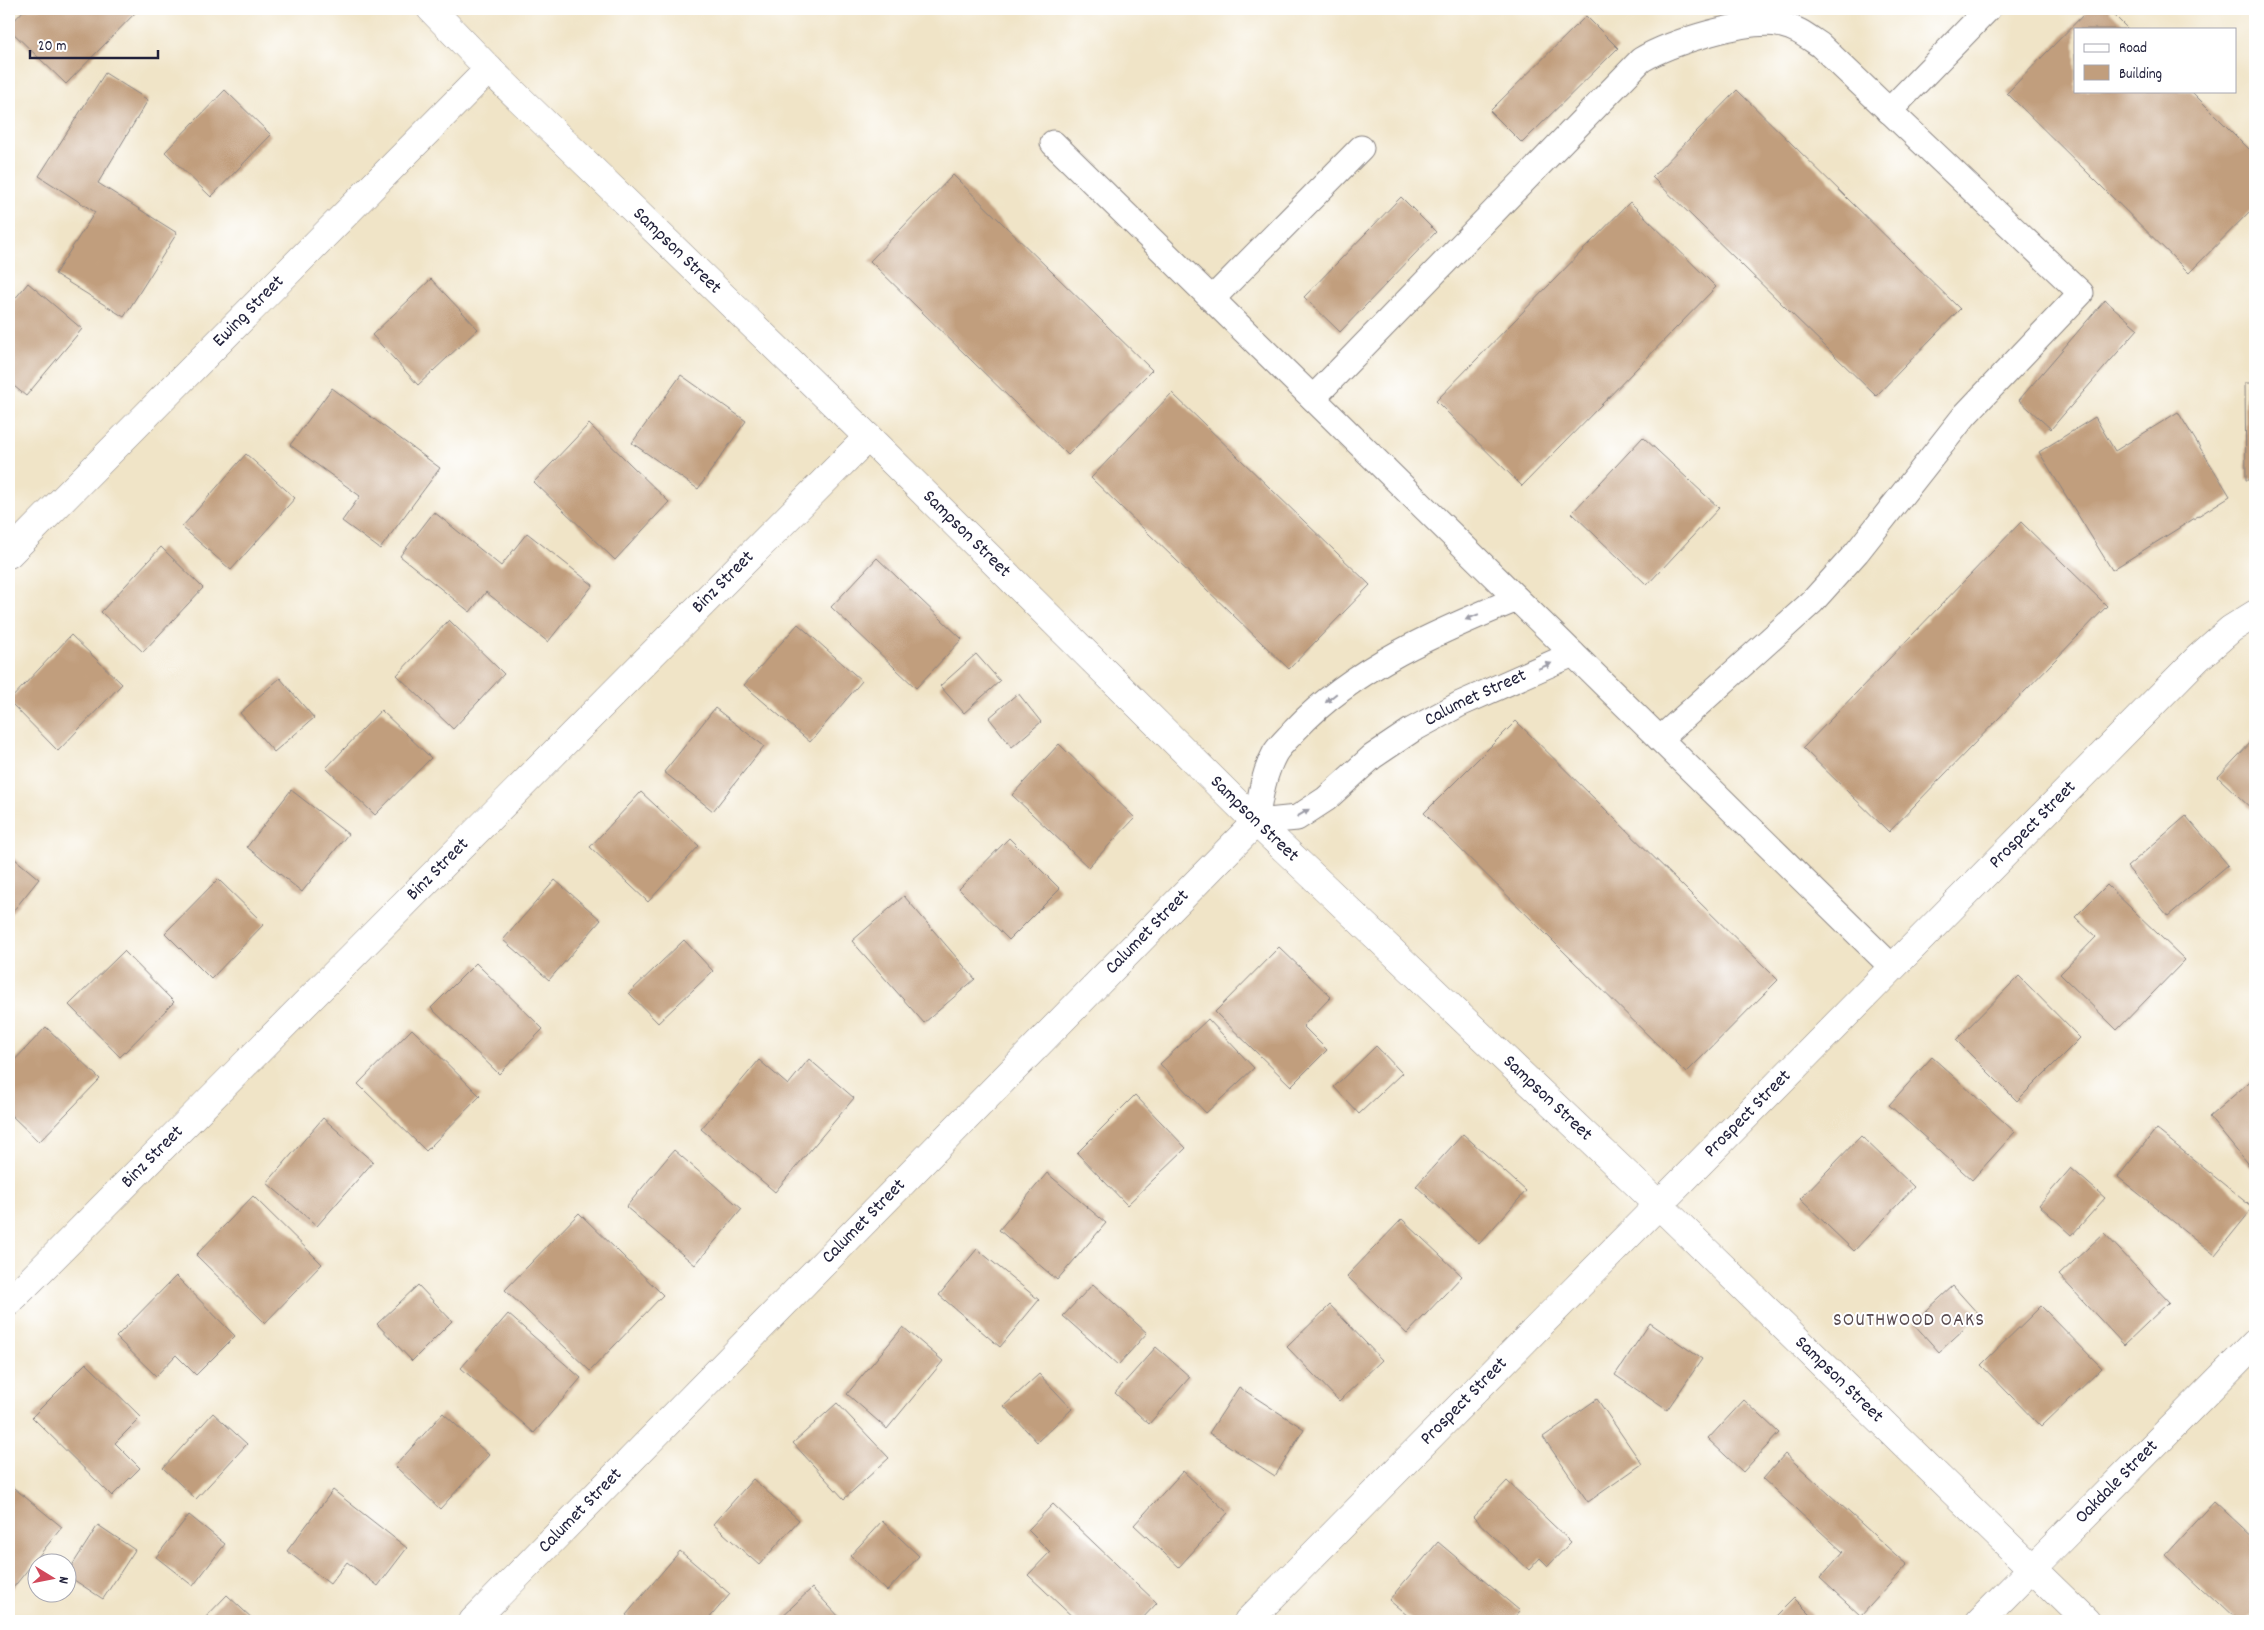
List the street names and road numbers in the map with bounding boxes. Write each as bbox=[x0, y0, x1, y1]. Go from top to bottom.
street label: Sampson Street bbox=[626, 201, 727, 301]
street label: Ewing Street bbox=[207, 269, 291, 354]
street label: Sampson Street bbox=[916, 484, 1016, 584]
street label: Binz Street bbox=[686, 545, 761, 620]
street label: Calumet Street bbox=[1420, 663, 1531, 734]
street label: Sampson Street bbox=[1203, 770, 1305, 869]
street label: Prospect Street bbox=[1983, 775, 2083, 875]
street label: Binz Street bbox=[401, 832, 476, 907]
street label: Calumet Street bbox=[1100, 884, 1196, 981]
street label: Sampson Street bbox=[1496, 1049, 1598, 1148]
street label: Prospect Street bbox=[1698, 1064, 1798, 1164]
street label: Binz Street bbox=[115, 1120, 190, 1195]
street label: Calumet Street bbox=[816, 1173, 912, 1271]
street label: Sampson Street bbox=[1788, 1330, 1889, 1430]
street label: Prospect Street bbox=[1414, 1351, 1514, 1452]
street label: Oakdale Street bbox=[2069, 1434, 2165, 1531]
street label: Calumet Street bbox=[533, 1462, 629, 1560]

